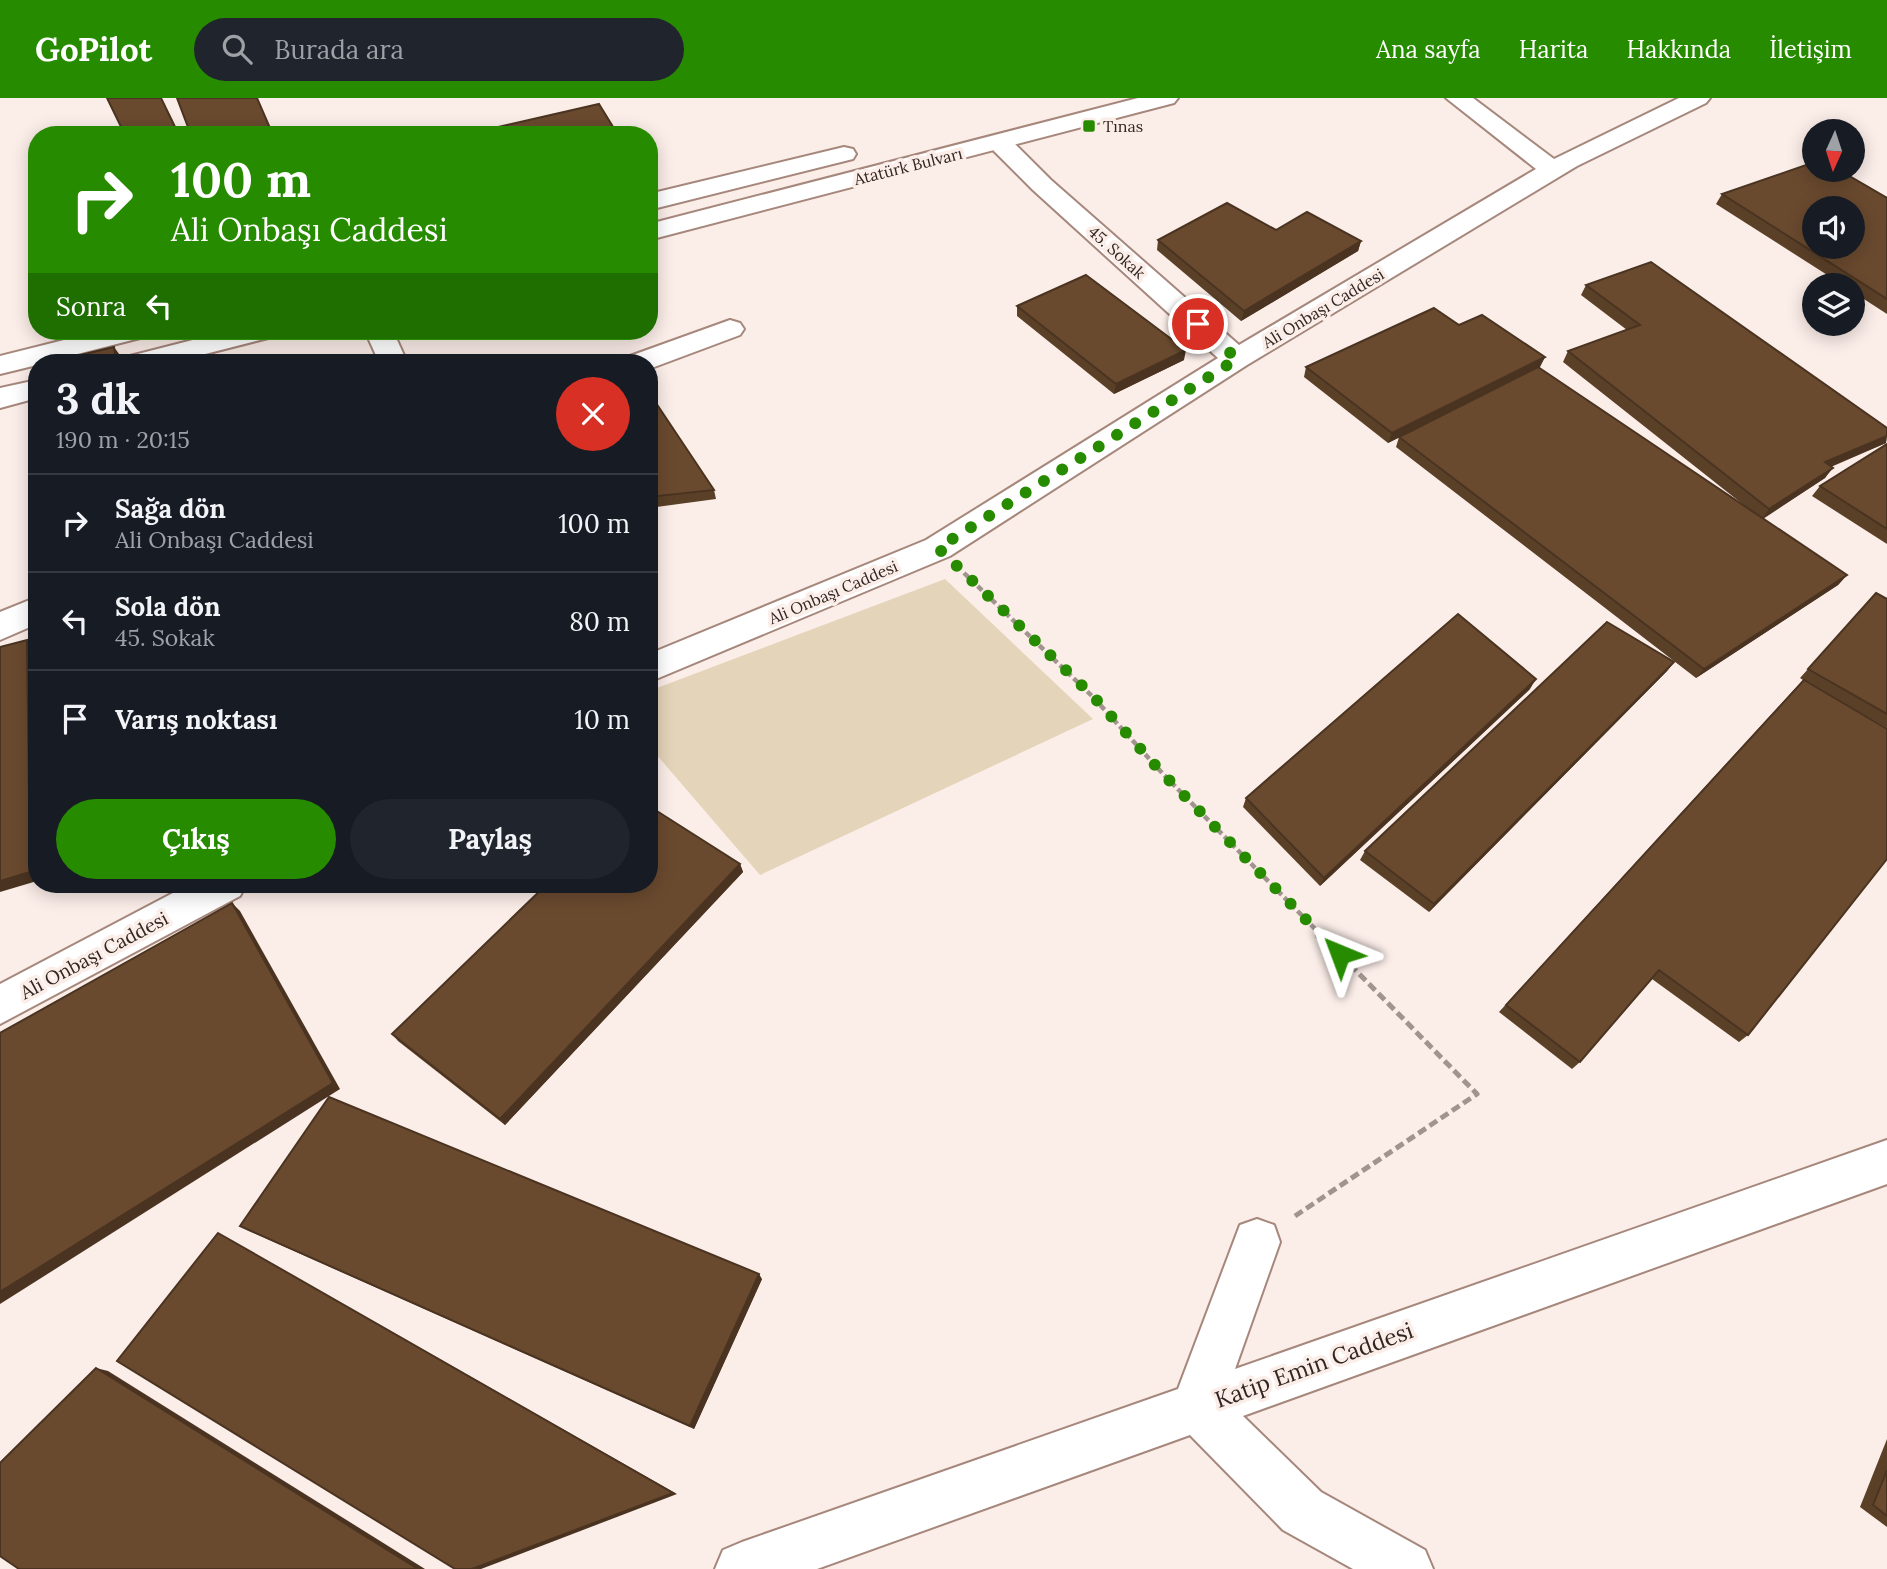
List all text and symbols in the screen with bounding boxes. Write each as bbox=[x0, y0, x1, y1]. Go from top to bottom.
search box bbox=[194, 18, 684, 81]
text: GoPilot bbox=[35, 28, 152, 70]
icon: search bbox=[218, 30, 256, 68]
text: Burada ara bbox=[274, 33, 404, 66]
text: Ana sayfa bbox=[1376, 34, 1481, 65]
text: Harita bbox=[1519, 34, 1588, 65]
text: Hakkında bbox=[1626, 34, 1731, 65]
text: İletişim bbox=[1769, 34, 1852, 65]
place label: Tınas bbox=[1103, 116, 1143, 136]
marker: Tınas bbox=[1081, 118, 1097, 134]
north arrow bbox=[1802, 119, 1866, 182]
map controls bbox=[1802, 119, 1865, 336]
street label: Atatürk Bulvarı bbox=[851, 143, 964, 189]
text: 100 m bbox=[171, 148, 311, 210]
icon: right bbox=[56, 154, 147, 245]
button: sound bbox=[1802, 196, 1865, 259]
text: Ali Onbaşı Caddesi bbox=[171, 209, 448, 250]
street label: 45. Sokak bbox=[1085, 221, 1150, 283]
street label: Ali Onbaşı Caddesi bbox=[1258, 264, 1387, 353]
button: layers bbox=[1802, 273, 1865, 336]
icon: left bbox=[140, 287, 178, 325]
text: Sonra bbox=[56, 290, 126, 323]
pin bbox=[1168, 294, 1228, 354]
icon: arrive bbox=[1179, 305, 1217, 343]
text: 3 dk bbox=[56, 372, 141, 426]
button: close bbox=[556, 377, 630, 451]
text: 190 m · 20:15 bbox=[56, 425, 190, 454]
text: Sağa dön bbox=[115, 492, 226, 525]
icon: right bbox=[56, 504, 94, 542]
text: 100 m bbox=[558, 507, 630, 540]
text: Ali Onbaşı Caddesi bbox=[115, 525, 314, 554]
street label: Ali Onbaşı Caddesi bbox=[765, 556, 901, 629]
text: Sola dön bbox=[115, 590, 221, 623]
icon: left bbox=[56, 602, 94, 640]
text: 80 m bbox=[569, 605, 630, 638]
text: 45. Sokak bbox=[115, 623, 215, 652]
icon: arrive bbox=[56, 700, 94, 738]
text: Varış noktası bbox=[115, 703, 277, 736]
text: 10 m bbox=[574, 703, 630, 736]
button: Çıkış bbox=[56, 799, 336, 879]
button: Paylaş bbox=[350, 799, 630, 879]
street label: Ali Onbaşı Caddesi bbox=[15, 906, 172, 1005]
position arrow bbox=[1303, 917, 1377, 991]
street label: Katip Emin Caddesi bbox=[1211, 1315, 1417, 1414]

